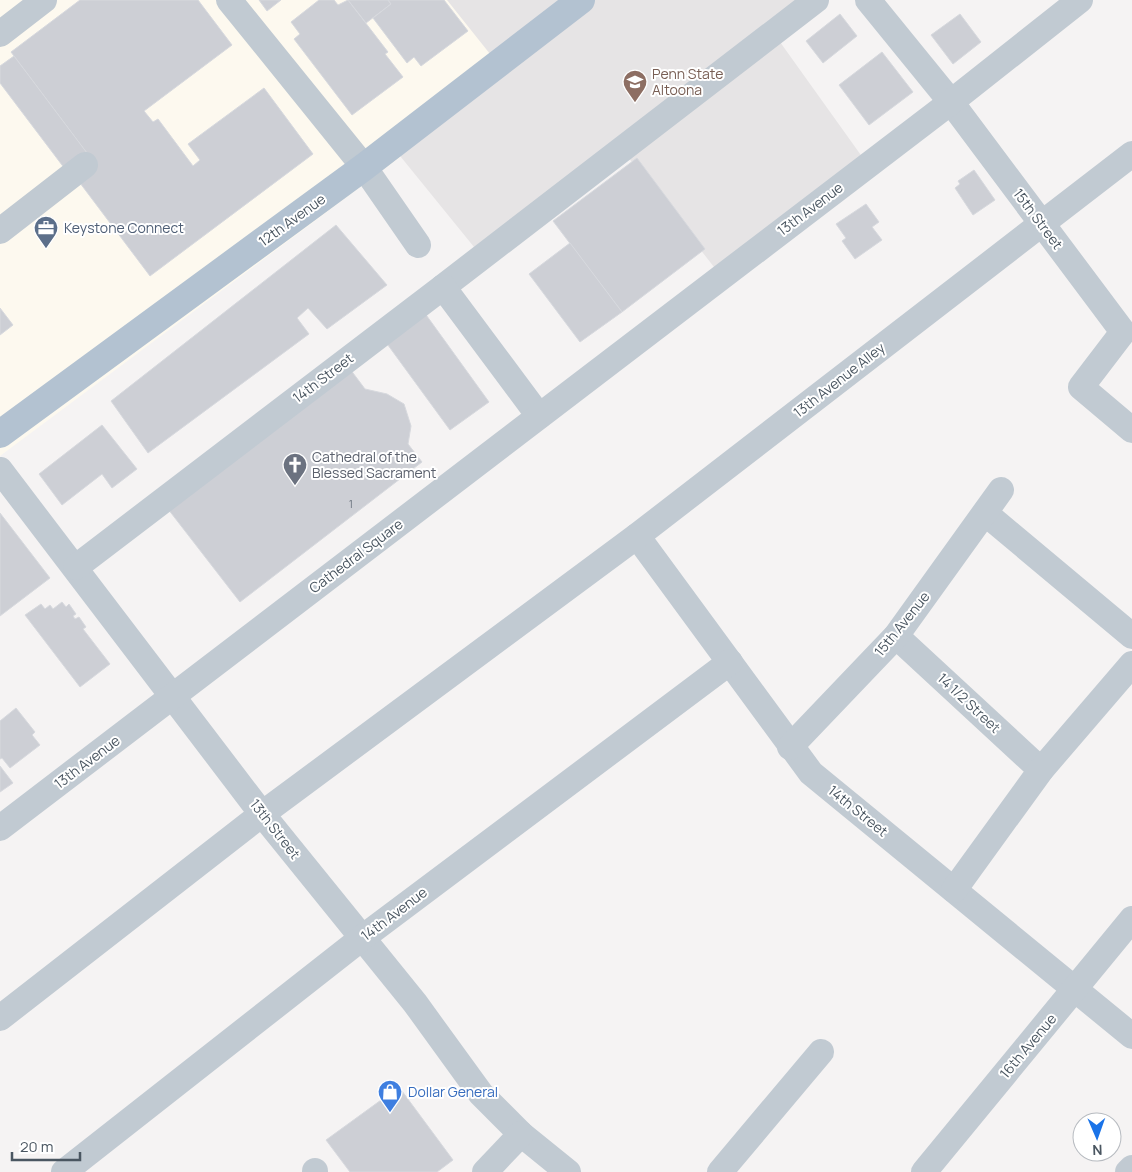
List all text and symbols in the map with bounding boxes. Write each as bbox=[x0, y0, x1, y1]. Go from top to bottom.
place label: Penn State Altoona bbox=[652, 64, 723, 99]
school or university icon: Penn State Altoona bbox=[622, 69, 648, 103]
street label: 13th Avenue bbox=[773, 178, 847, 240]
street label: 15th Street bbox=[1009, 184, 1068, 253]
street label: 12th Avenue bbox=[255, 189, 329, 250]
office icon: Keystone Connect bbox=[33, 215, 59, 249]
place label: Keystone Connect bbox=[64, 218, 184, 237]
street label: 13th Avenue Alley bbox=[789, 337, 889, 421]
street label: 14th Street bbox=[288, 348, 357, 407]
place label: Cathedral of the Blessed Sacrament bbox=[312, 447, 437, 482]
church icon: Cathedral of the Blessed Sacrament bbox=[282, 452, 308, 486]
house number: 1 bbox=[349, 496, 353, 511]
street label: Cathedral Square bbox=[305, 514, 407, 597]
street label: 15th Avenue bbox=[870, 587, 934, 660]
street label: 14 1/2 Street bbox=[934, 669, 1005, 737]
street label: 13th Avenue bbox=[50, 731, 124, 793]
street label: 14th Street bbox=[825, 781, 892, 841]
street label: 13th Street bbox=[246, 795, 305, 863]
street label: 14th Avenue bbox=[357, 882, 431, 945]
street label: 16th Avenue bbox=[995, 1009, 1060, 1082]
shop icon: Dollar General bbox=[377, 1079, 403, 1113]
place label: Dollar General bbox=[408, 1082, 498, 1101]
north arrow bbox=[1072, 1112, 1122, 1162]
scale bar bbox=[12, 1130, 80, 1162]
text: 20 m bbox=[20, 1136, 53, 1157]
text: N bbox=[1092, 1141, 1103, 1160]

